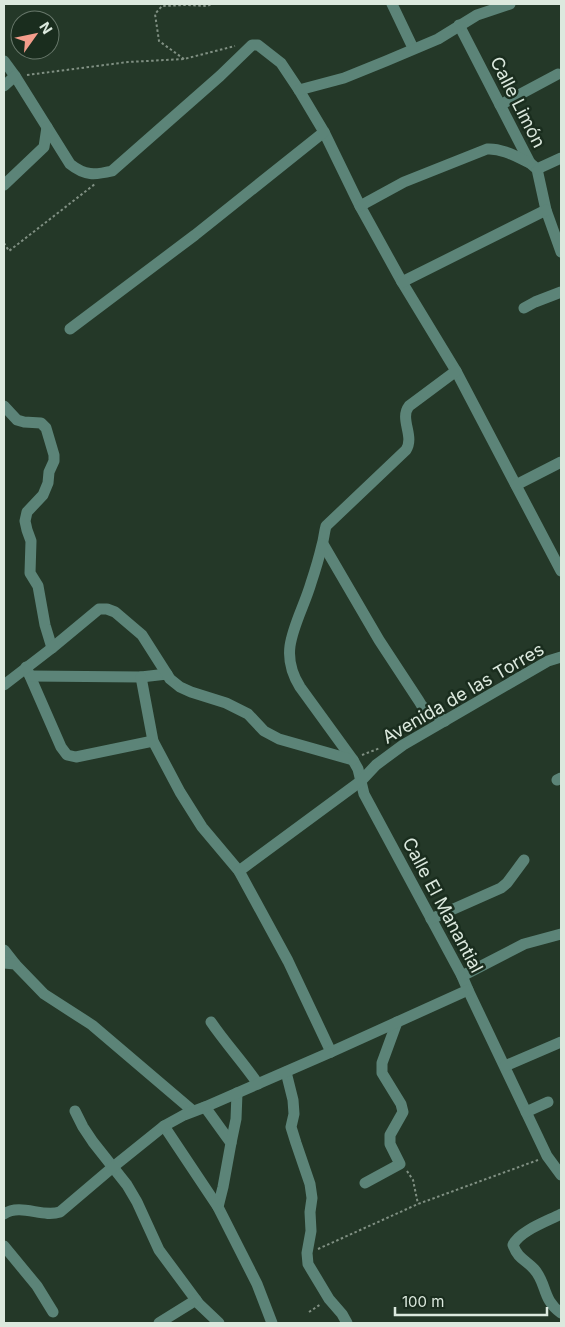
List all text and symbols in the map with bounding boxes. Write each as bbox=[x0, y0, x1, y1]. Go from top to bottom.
north arrow bbox=[10, 10, 60, 60]
text: N bbox=[36, 19, 56, 37]
street label: Calle Limón bbox=[486, 53, 550, 151]
street label: Avenida de las Torres bbox=[379, 638, 547, 748]
street label: Calle El Manantial bbox=[398, 834, 488, 976]
scale bar bbox=[395, 1284, 548, 1316]
text: 100 m bbox=[402, 1292, 444, 1311]

